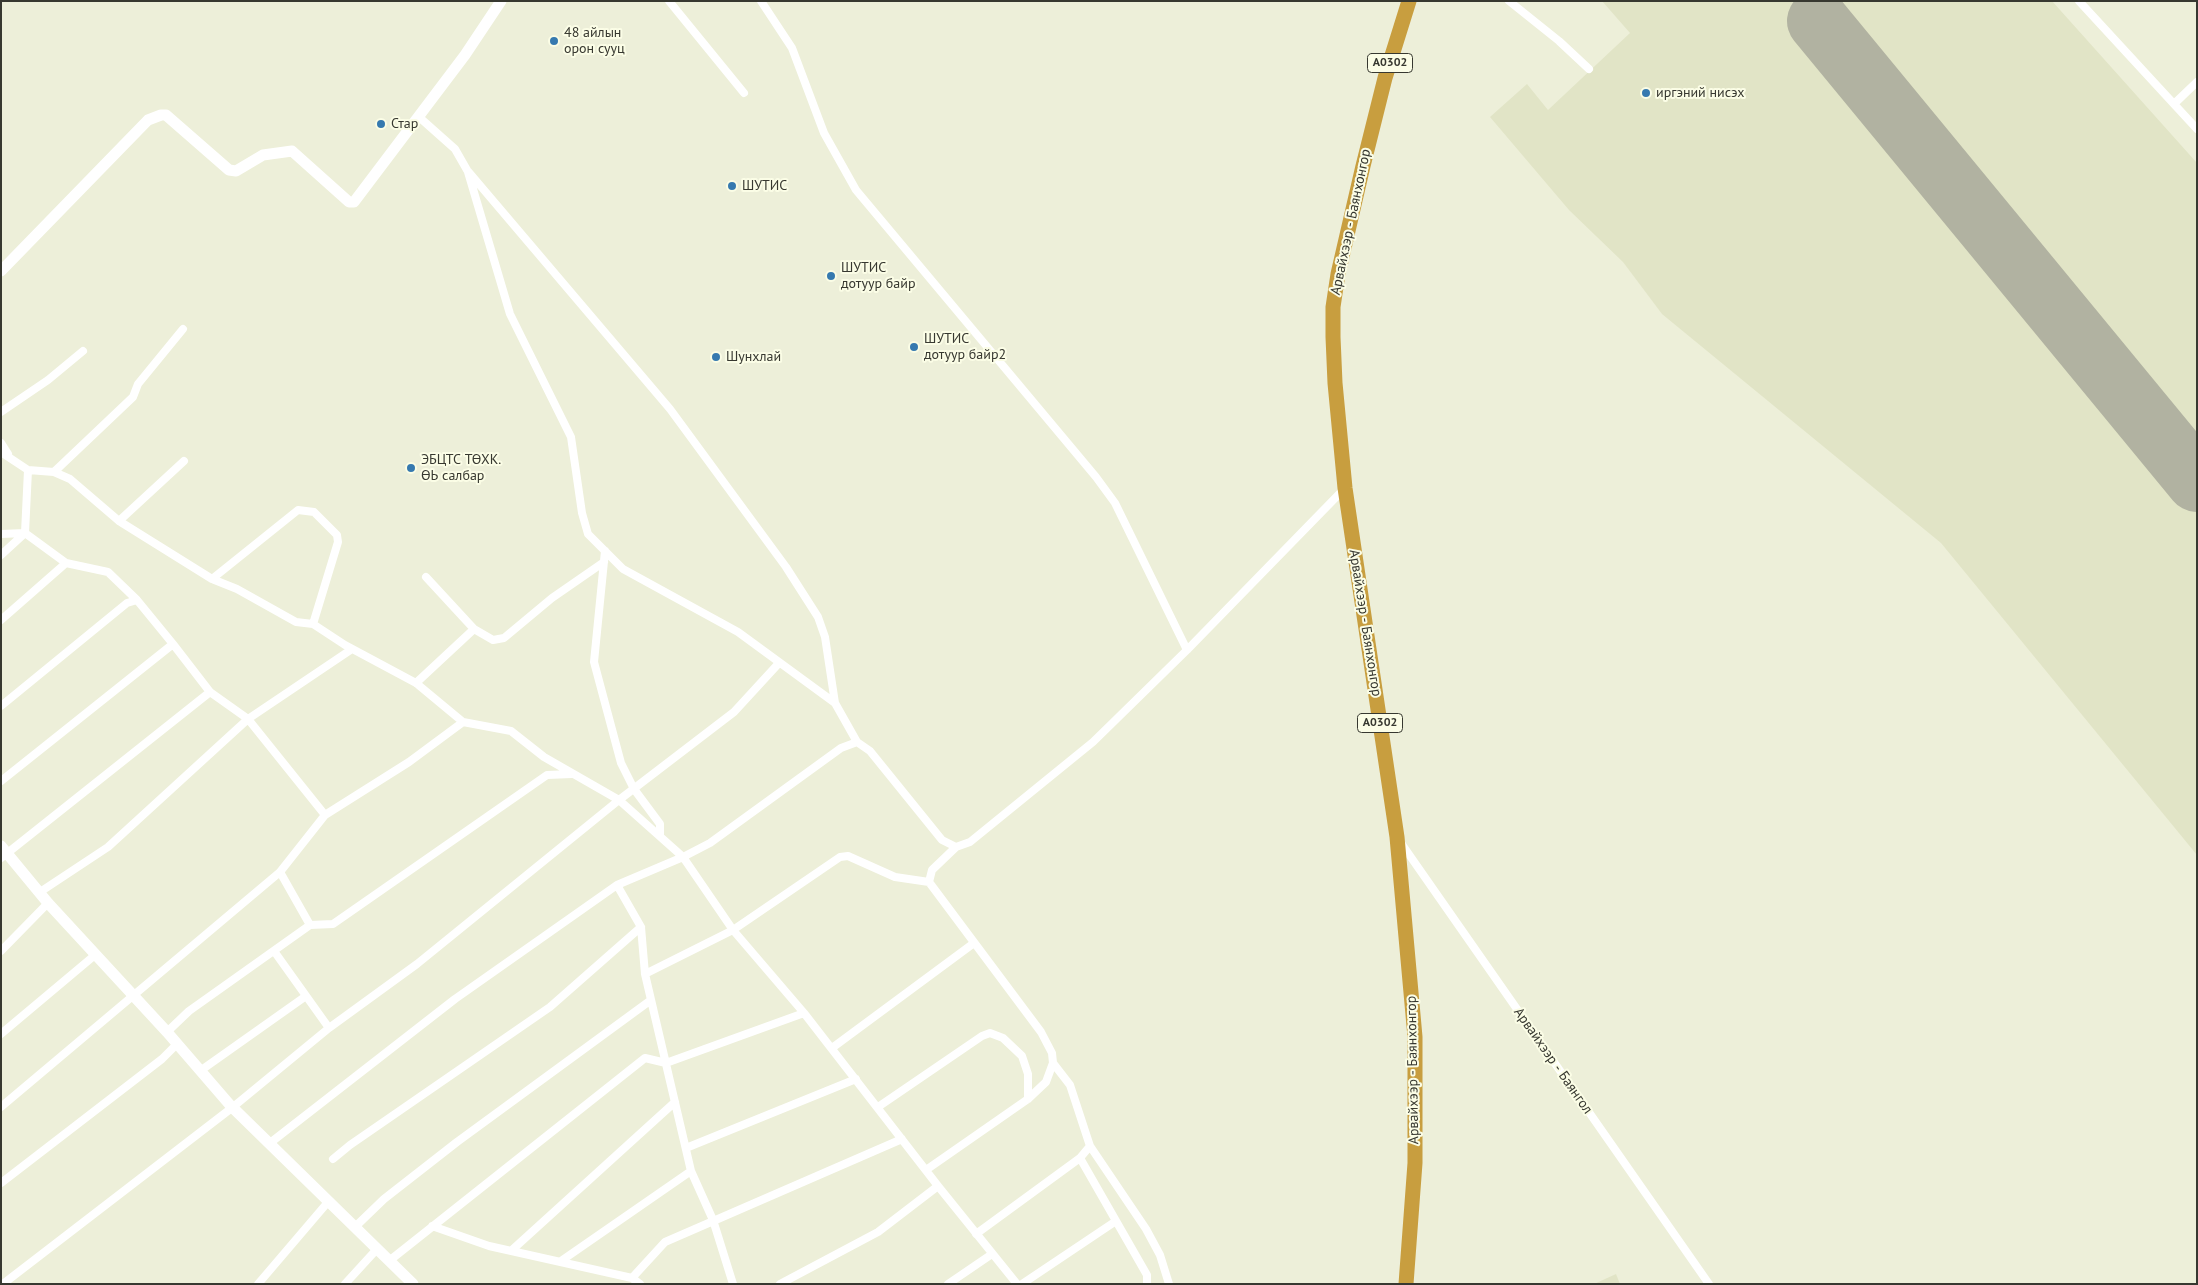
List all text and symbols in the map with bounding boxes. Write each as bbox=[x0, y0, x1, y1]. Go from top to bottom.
place label: 48 айлын орон сууц bbox=[564, 25, 625, 58]
marker: 48 айлын орон сууц bbox=[548, 35, 560, 47]
road number: A0302 bbox=[1368, 54, 1412, 72]
place label: иргэний нисэх bbox=[1656, 85, 1744, 101]
marker: иргэний нисэх bbox=[1640, 87, 1652, 99]
place label: Стар bbox=[391, 116, 418, 132]
marker: Стар bbox=[375, 118, 387, 130]
street label: Арвайхээр - Баянхонгор bbox=[1327, 148, 1375, 296]
place label: ШУТИС bbox=[742, 178, 787, 194]
marker: ШУТИС bbox=[726, 180, 738, 192]
place label: ШУТИС дотуур байр bbox=[841, 260, 916, 292]
marker: ШУТИС дотуур байр bbox=[825, 270, 837, 282]
place label: ШУТИС дотуур байр2 bbox=[924, 331, 1006, 364]
marker: ШУТИС дотуур байр2 bbox=[908, 341, 920, 353]
place label: Шунхлай bbox=[726, 349, 781, 365]
marker: Шунхлай bbox=[710, 351, 722, 363]
place label: ЭБЦТС ТӨХК. ӨЬ салбар bbox=[421, 452, 501, 484]
marker: ЭБЦТС ТӨХК. ӨЬ салбар bbox=[405, 462, 417, 474]
street label: Арвайхээр - Баянхонгор bbox=[1345, 548, 1385, 698]
road number: A0302 bbox=[1358, 714, 1402, 732]
street label: Арвайхээр - Баянхонгор bbox=[1403, 996, 1423, 1144]
street label: Арвайхээр - Баянгол bbox=[1510, 1005, 1596, 1117]

